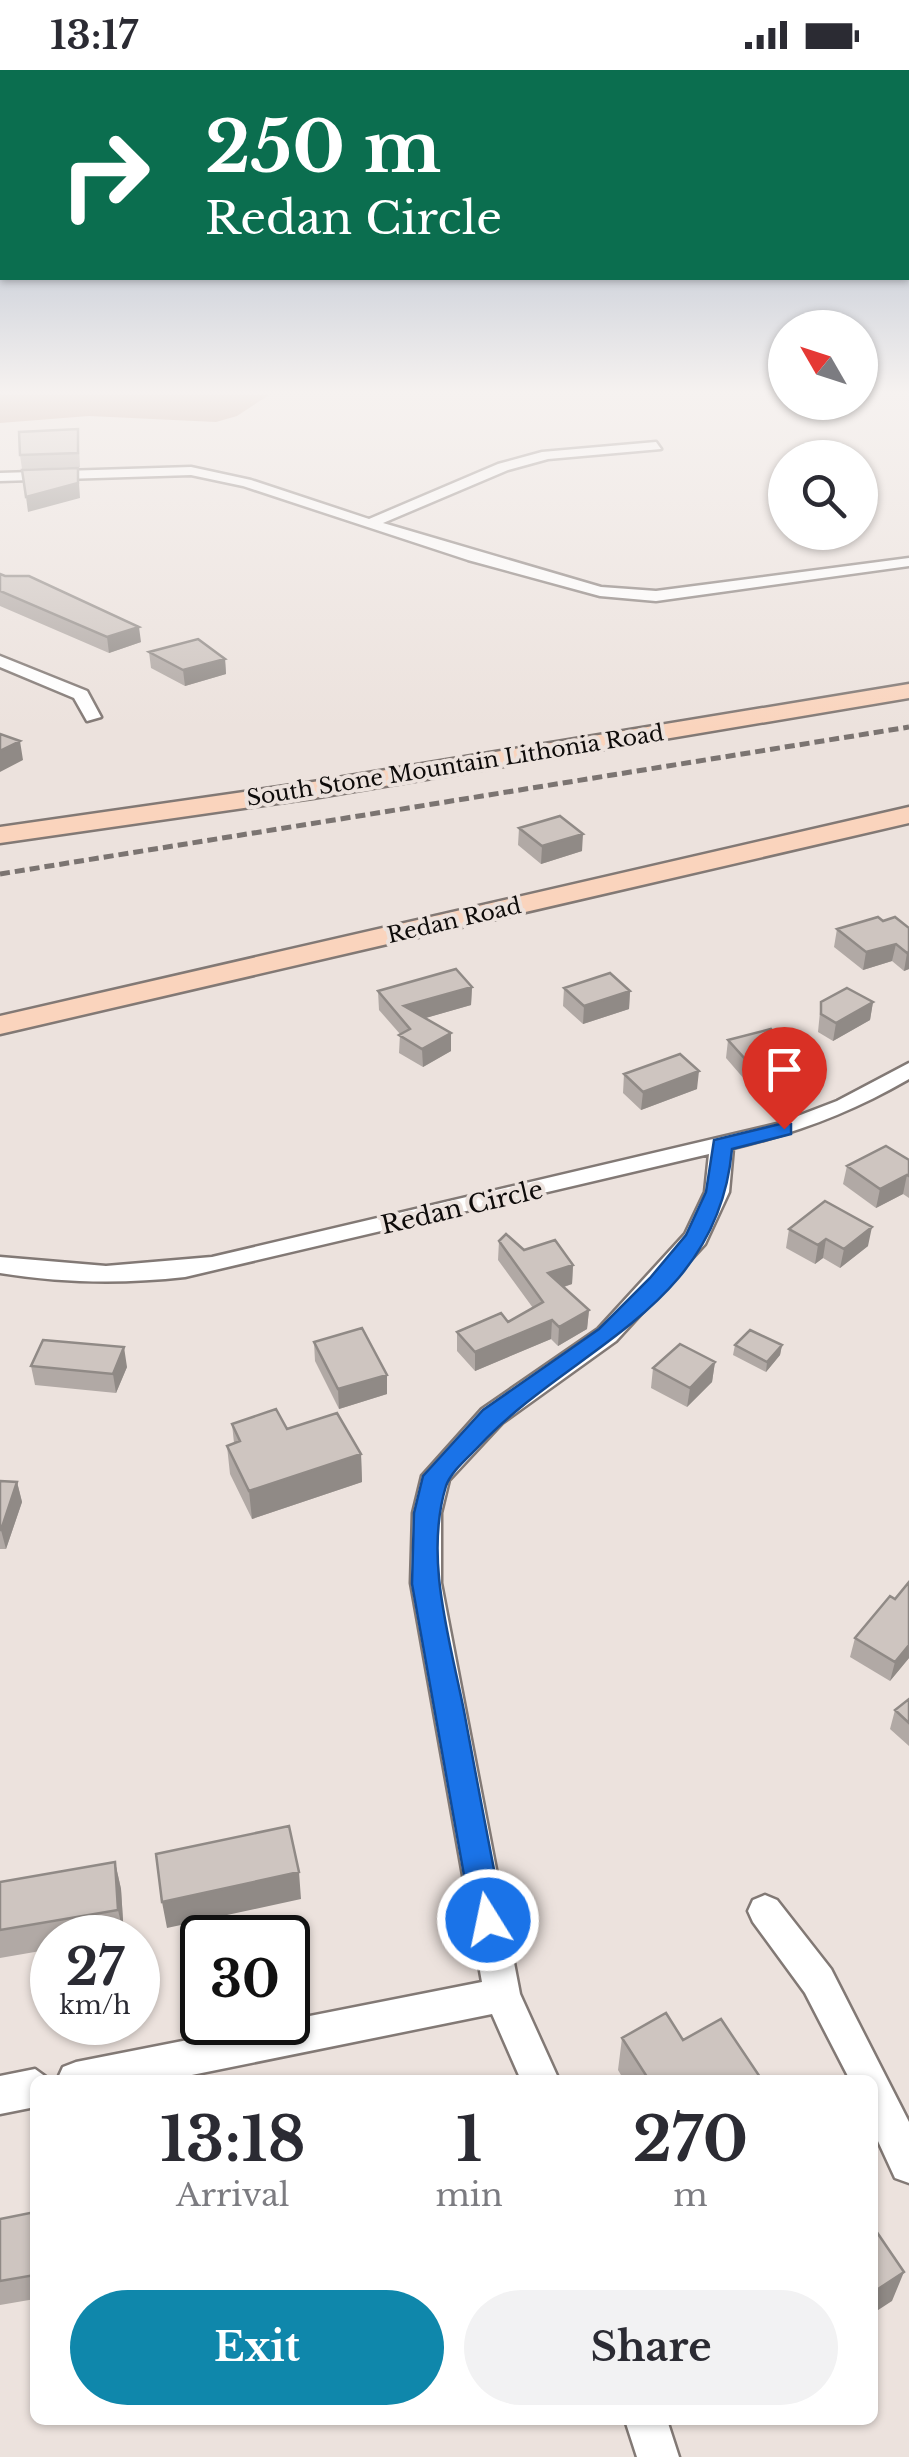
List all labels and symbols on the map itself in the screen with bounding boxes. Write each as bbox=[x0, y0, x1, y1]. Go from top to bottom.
north arrow bbox=[768, 310, 878, 420]
street label: South Stone Mountain Lithonia Road bbox=[245, 719, 666, 812]
street label: Redan Road bbox=[384, 892, 524, 949]
pin bbox=[742, 1027, 827, 1130]
street label: Redan Circle bbox=[378, 1174, 546, 1241]
position arrow bbox=[436, 1868, 540, 1972]
speed limit sign: 30 bbox=[180, 1915, 310, 2045]

